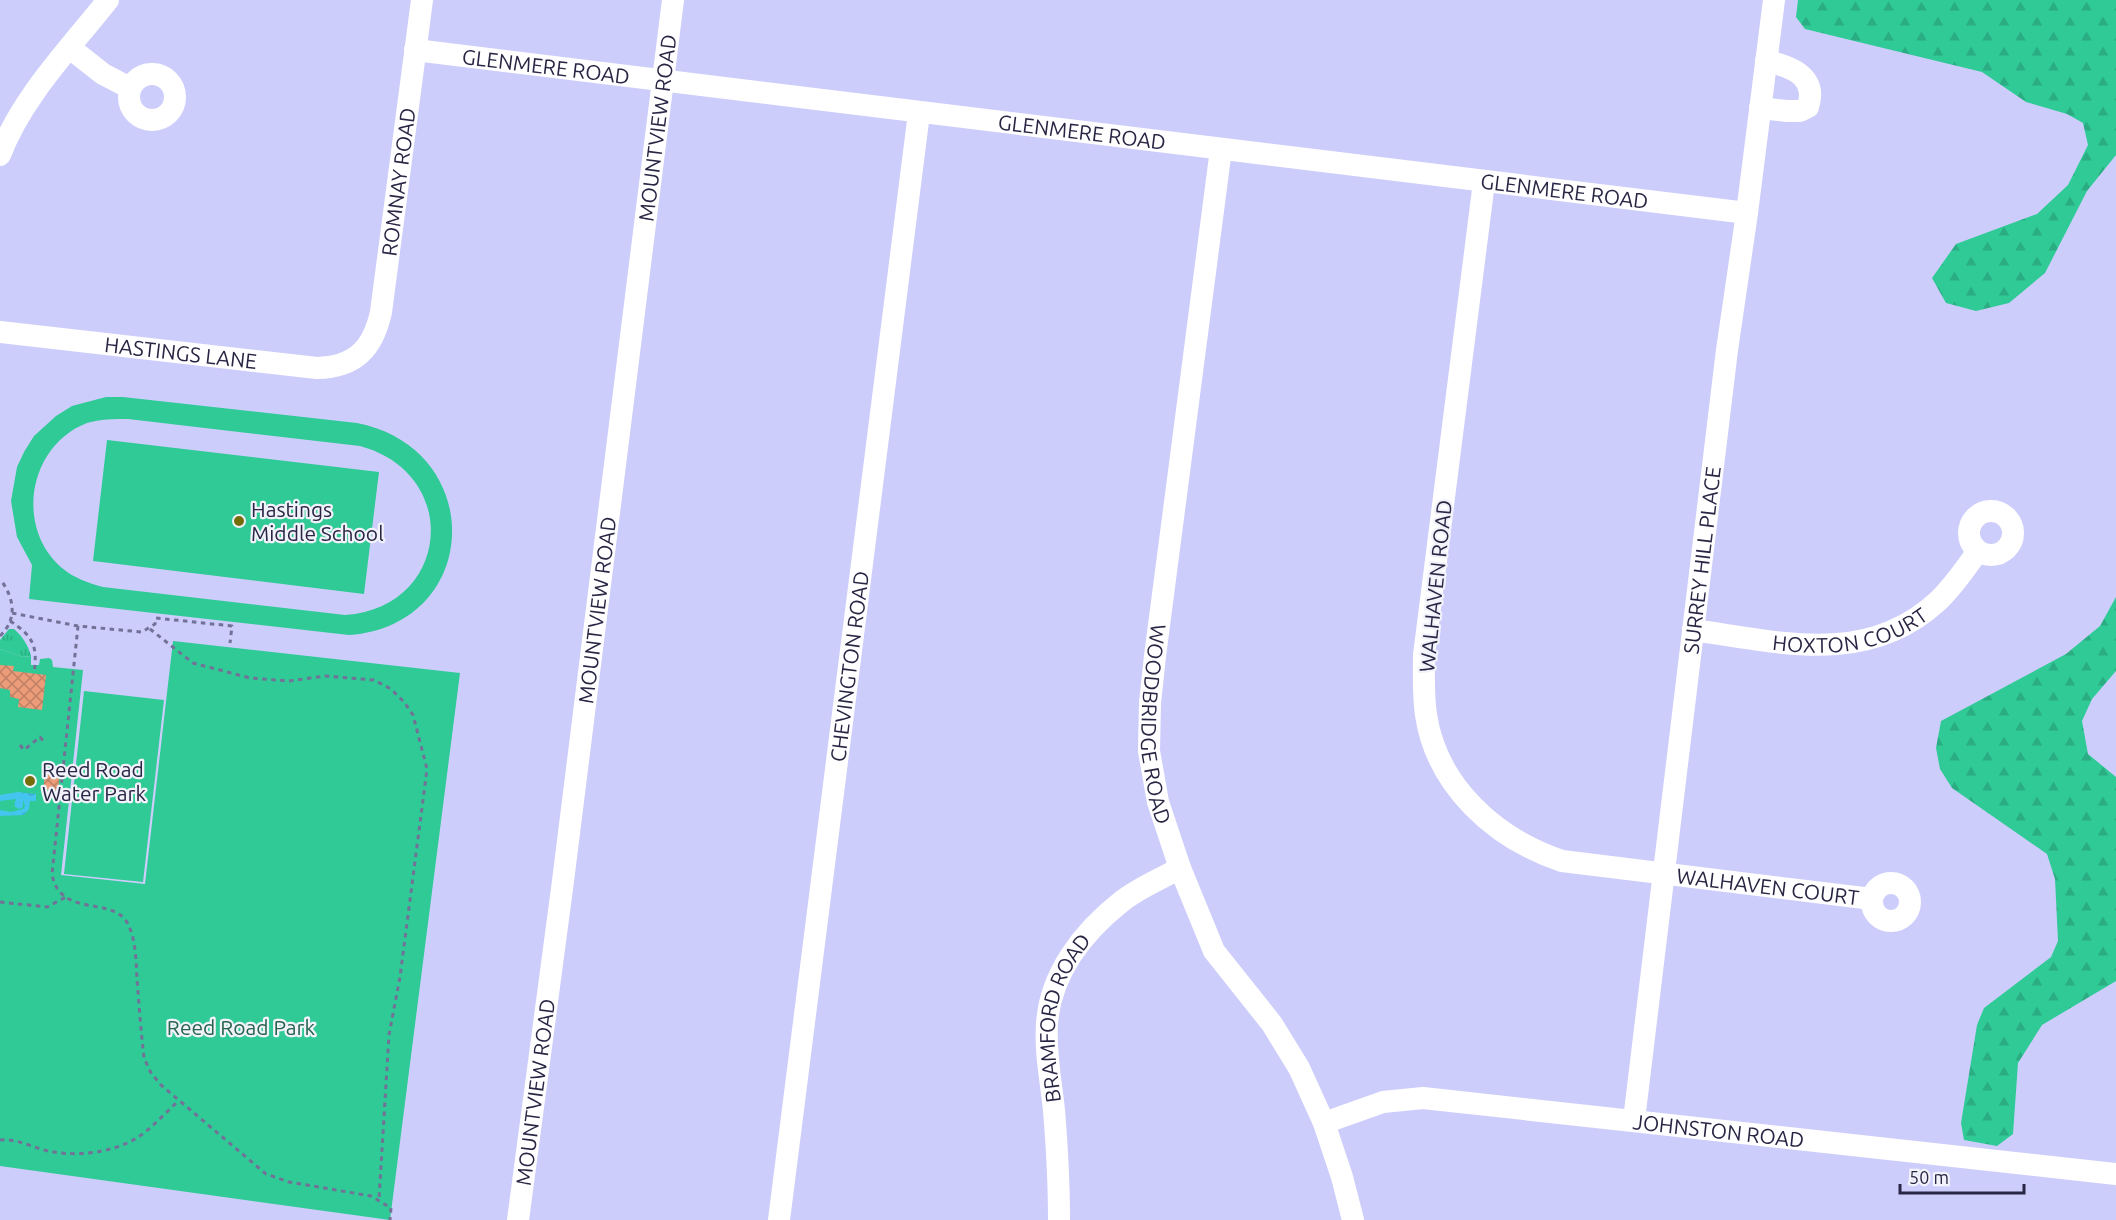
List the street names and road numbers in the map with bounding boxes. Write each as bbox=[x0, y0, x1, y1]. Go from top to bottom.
street label: MOUNTVIEW ROAD bbox=[633, 33, 681, 223]
street label: GLENMERE ROAD bbox=[461, 44, 631, 88]
street label: ROMNAY ROAD bbox=[376, 106, 420, 257]
street label: GLENMERE ROAD bbox=[997, 109, 1167, 154]
street label: GLENMERE ROAD bbox=[1479, 168, 1650, 213]
street label: HASTINGS LANE bbox=[103, 332, 258, 373]
street label: SURREY HILL PLACE bbox=[1678, 465, 1725, 655]
street label: WALHAVEN ROAD bbox=[1414, 499, 1456, 673]
street label: MOUNTVIEW ROAD bbox=[573, 515, 620, 705]
street label: CHEVINGTON ROAD bbox=[825, 570, 873, 763]
street label: HOXTON COURT bbox=[1771, 602, 1932, 657]
street label: WOODBRIDGE ROAD bbox=[1137, 623, 1176, 827]
street label: WALHAVEN COURT bbox=[1675, 863, 1861, 909]
street label: BRAMFORD ROAD bbox=[1034, 928, 1095, 1104]
street label: MOUNTVIEW ROAD bbox=[511, 997, 559, 1187]
street label: JOHNSTON ROAD bbox=[1631, 1109, 1805, 1152]

